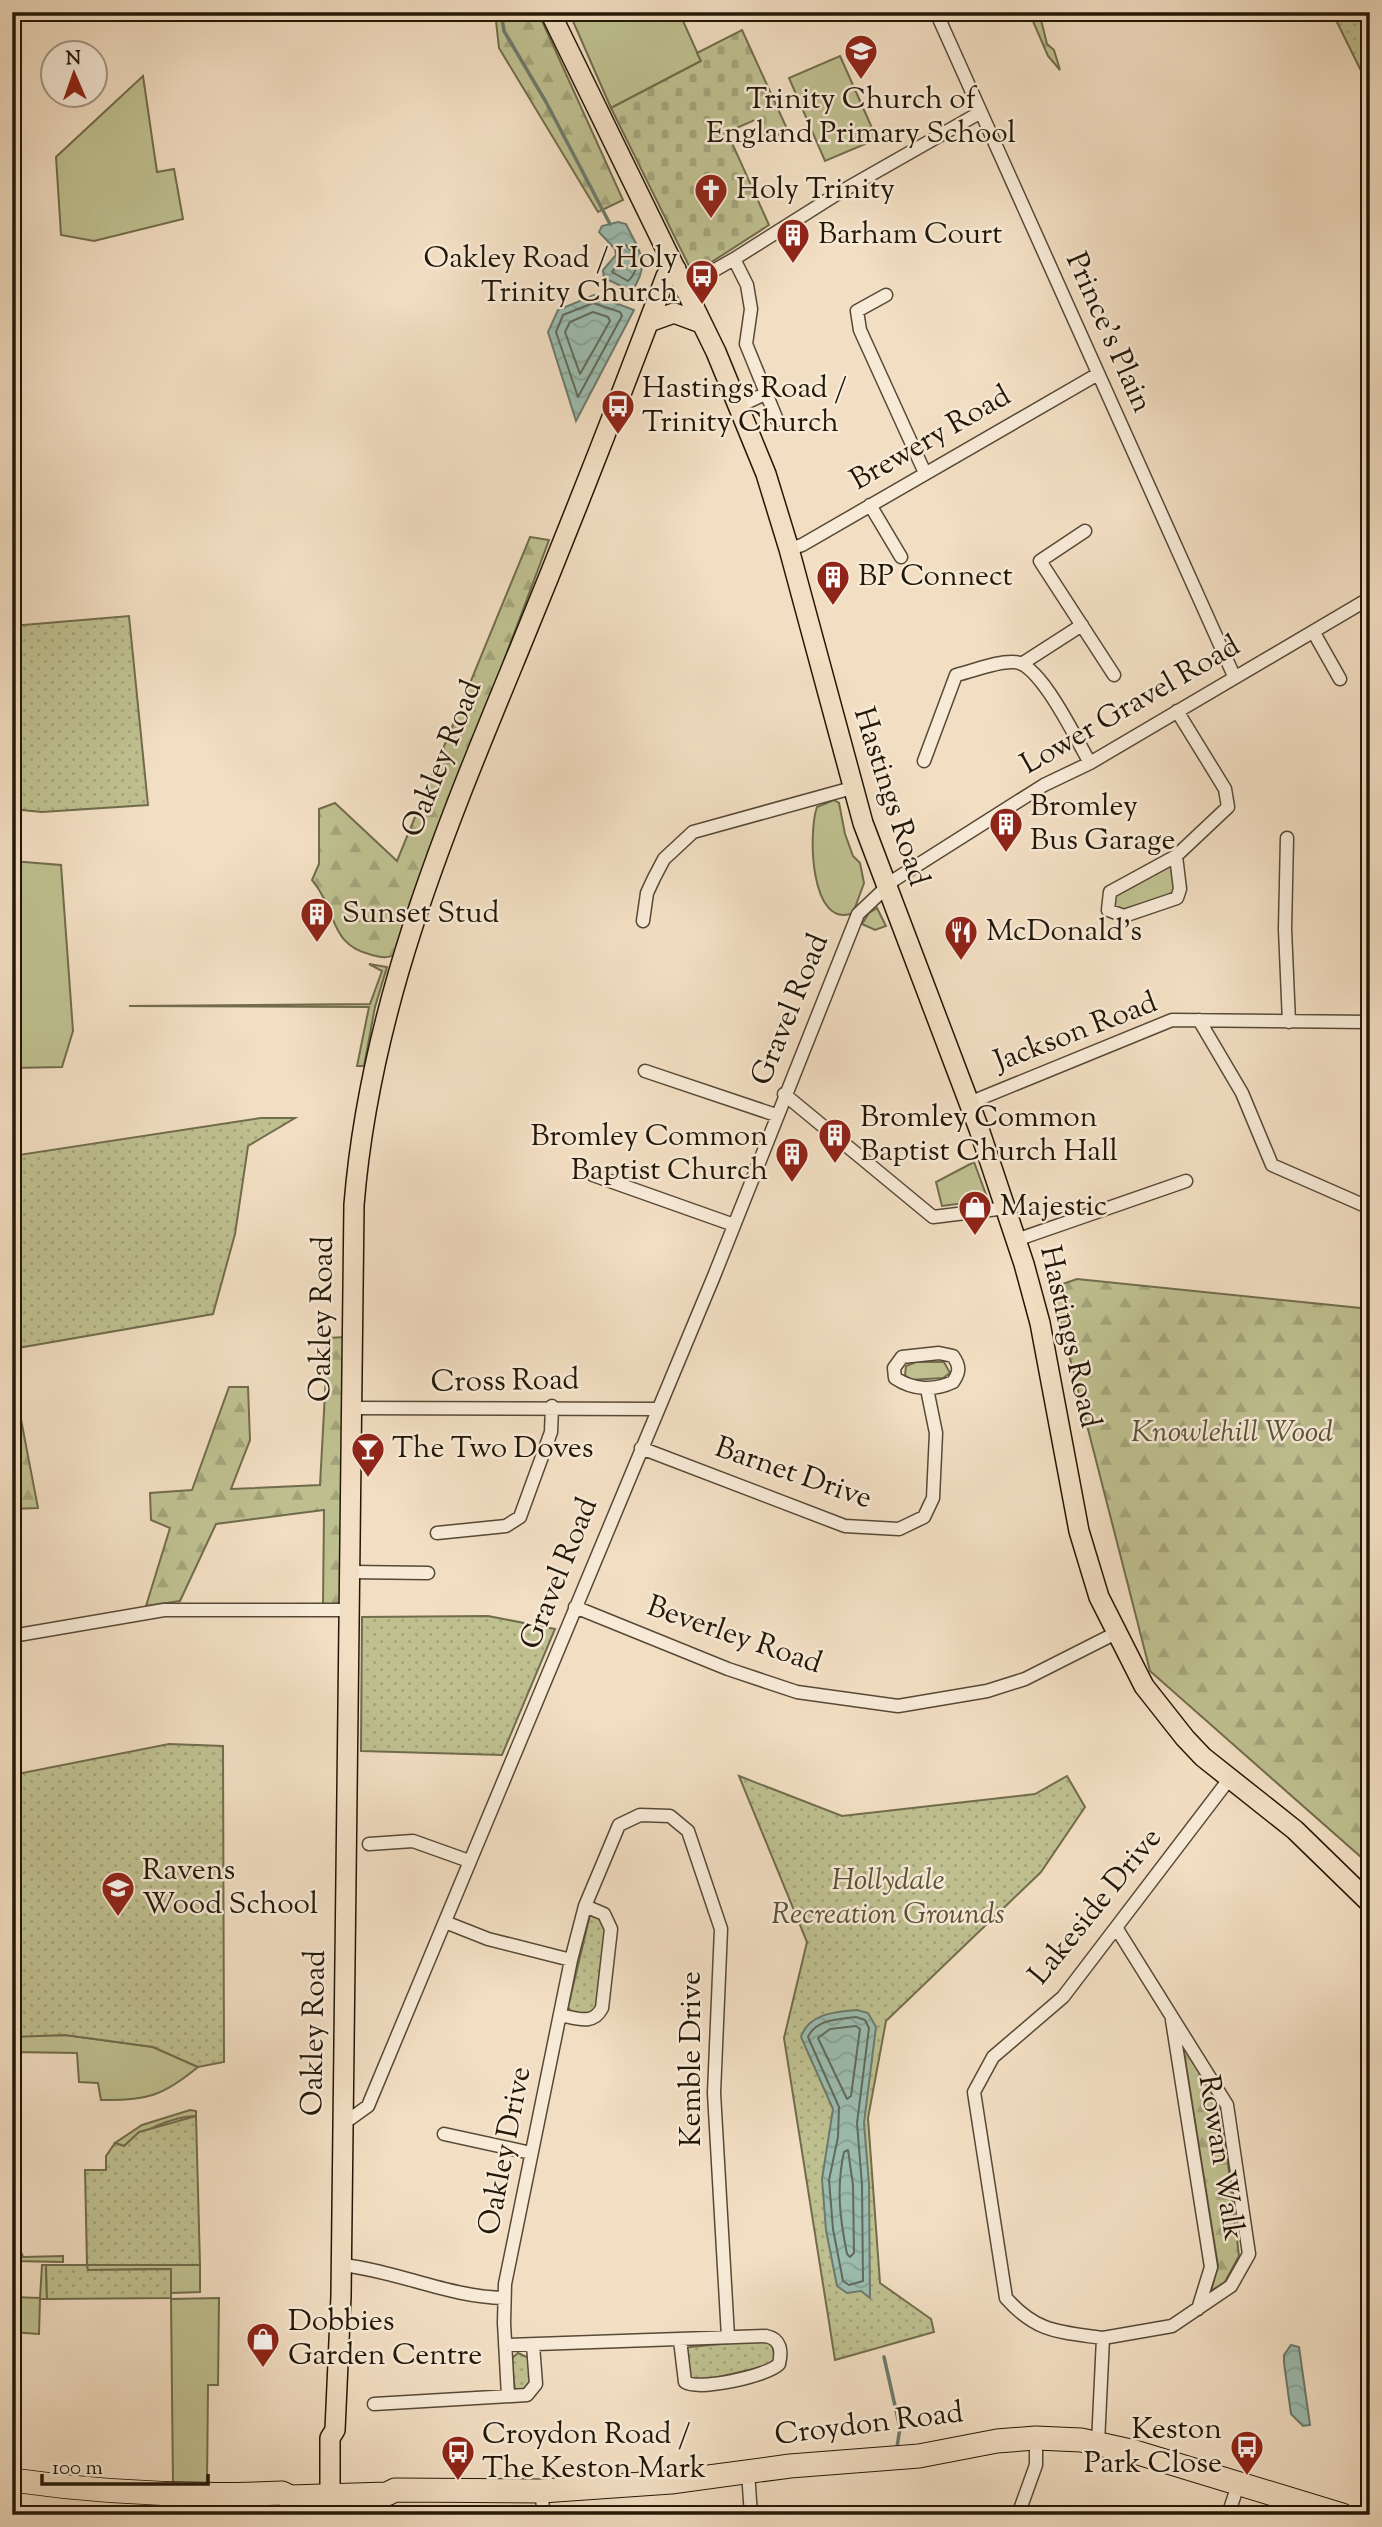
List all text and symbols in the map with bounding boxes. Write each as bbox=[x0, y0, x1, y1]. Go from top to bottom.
school or university icon: Trinity Church of England Primary School bbox=[842, 32, 880, 81]
north arrow bbox=[38, 38, 108, 108]
text: N bbox=[65, 46, 82, 73]
place label: Trinity Church of England Primary School bbox=[706, 79, 1016, 156]
place label: Holy Trinity bbox=[736, 169, 895, 212]
church icon: Holy Trinity bbox=[692, 171, 730, 220]
place label: Barham Court bbox=[818, 214, 1003, 257]
building icon: Barham Court bbox=[774, 216, 812, 265]
place label: Oakley Road / Holy Trinity Church bbox=[424, 238, 678, 315]
street label: Prince's Plain bbox=[1054, 246, 1163, 420]
bus stop icon: Oakley Road / Holy Trinity Church bbox=[683, 257, 721, 306]
place label: Hastings Road / Trinity Church bbox=[642, 368, 847, 445]
street label: Brewery Road bbox=[843, 376, 1019, 502]
bus stop icon: Hastings Road / Trinity Church bbox=[599, 387, 637, 436]
place label: BP Connect bbox=[858, 556, 1013, 599]
building icon: BP Connect bbox=[814, 558, 852, 607]
street label: Lower Gravel Road bbox=[1013, 626, 1249, 786]
street label: Oakley Road bbox=[392, 674, 494, 844]
street label: Hastings Road bbox=[841, 702, 939, 892]
place label: Bromley Bus Garage bbox=[1030, 786, 1175, 863]
building icon: Bromley Bus Garage bbox=[987, 805, 1025, 854]
place label: Sunset Stud bbox=[342, 893, 500, 936]
building icon: Sunset Stud bbox=[298, 895, 336, 944]
place label: McDonald's bbox=[986, 911, 1142, 954]
restaurant icon: McDonald's bbox=[942, 913, 980, 962]
street label: Gravel Road bbox=[741, 928, 841, 1092]
street label: Jackson Road bbox=[986, 982, 1164, 1085]
place label: Bromley Common Baptist Church Hall bbox=[860, 1097, 1118, 1174]
place label: Bromley Common Baptist Church bbox=[530, 1116, 768, 1193]
building icon: Bromley Common Baptist Church Hall bbox=[816, 1116, 854, 1165]
building icon: Bromley Common Baptist Church bbox=[773, 1135, 811, 1184]
place label: Majestic bbox=[1000, 1186, 1107, 1229]
shop icon: Majestic bbox=[956, 1188, 994, 1237]
street label: Oakley Road bbox=[300, 1236, 346, 1402]
street label: Hastings Road bbox=[1027, 1242, 1111, 1432]
street label: Cross Road bbox=[430, 1359, 580, 1405]
park label: Knowlehill Wood bbox=[1131, 1412, 1333, 1455]
street label: Barnet Drive bbox=[709, 1427, 877, 1521]
place label: The Two Doves bbox=[392, 1428, 593, 1471]
bar icon: The Two Doves bbox=[349, 1430, 387, 1479]
street label: Gravel Road bbox=[510, 1492, 610, 1656]
street label: Beverley Road bbox=[641, 1586, 827, 1686]
street label: Lakeside Drive bbox=[1019, 1819, 1173, 1995]
place label: Ravens Wood School bbox=[142, 1850, 318, 1927]
park label: Hollydale Recreation Grounds bbox=[771, 1860, 1005, 1937]
school or university icon: Ravens Wood School bbox=[99, 1869, 137, 1918]
street label: Oakley Road bbox=[292, 1950, 338, 2116]
street label: Kemble Drive bbox=[671, 1971, 714, 2147]
street label: Oakley Drive bbox=[469, 2063, 543, 2239]
street label: Rowan Walk bbox=[1186, 2072, 1254, 2244]
place label: Dobbies Garden Centre bbox=[288, 2301, 482, 2378]
shop icon: Dobbies Garden Centre bbox=[244, 2320, 282, 2369]
street label: Croydon Road bbox=[772, 2392, 966, 2458]
place label: Keston Park Close bbox=[1084, 2409, 1222, 2486]
place label: Croydon Road / The Keston Mark bbox=[482, 2414, 706, 2491]
bus stop icon: Keston Park Close bbox=[1228, 2428, 1266, 2477]
bus stop icon: Croydon Road / The Keston Mark bbox=[439, 2433, 477, 2482]
scale bar bbox=[42, 2443, 208, 2487]
text: 100 m bbox=[52, 2454, 103, 2484]

